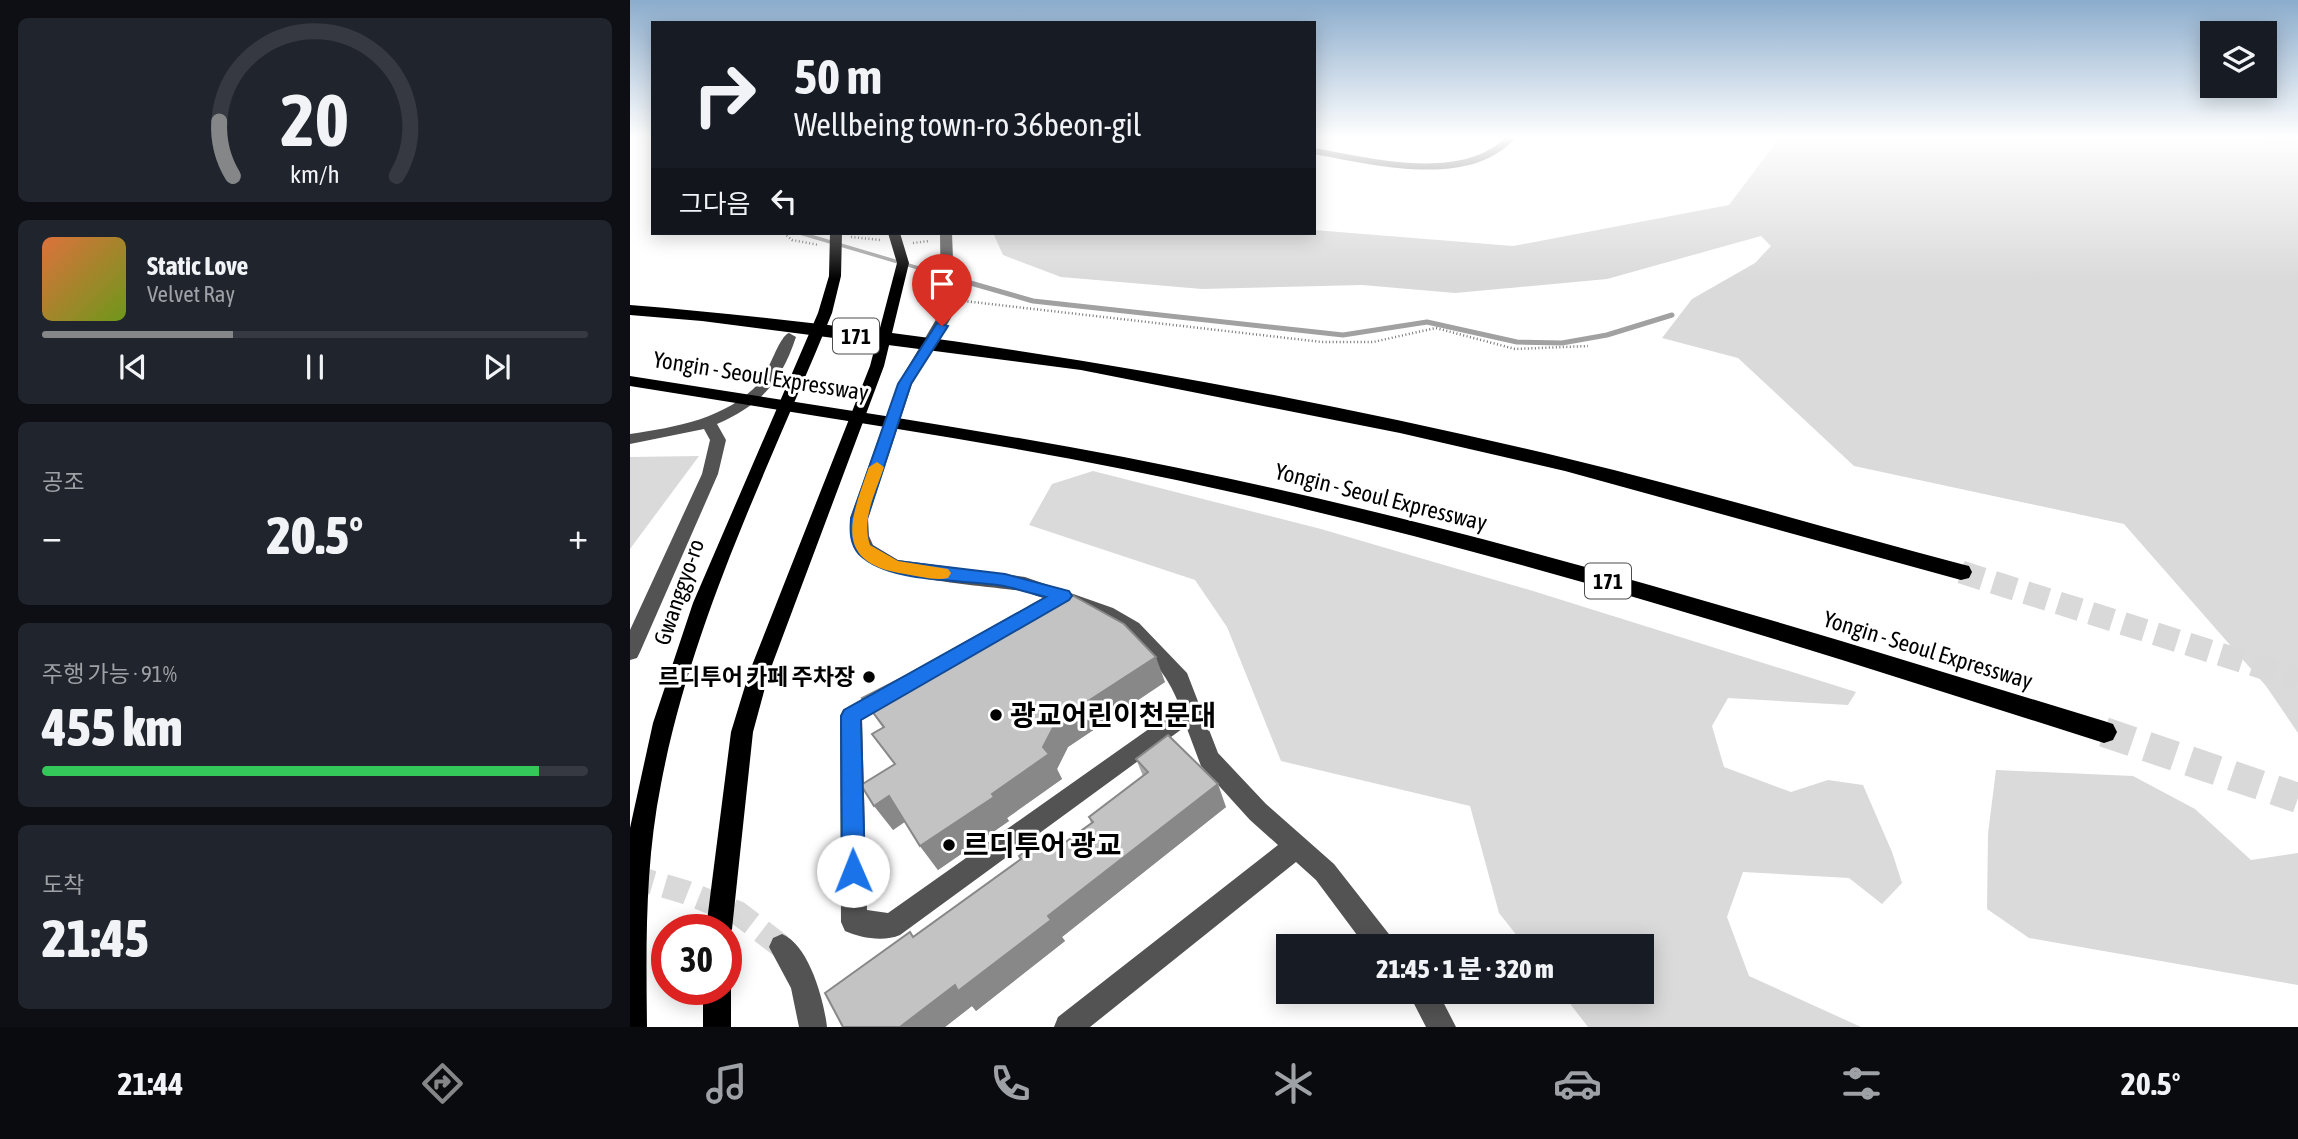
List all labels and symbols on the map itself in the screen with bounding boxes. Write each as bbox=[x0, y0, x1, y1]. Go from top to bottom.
pin bbox=[912, 254, 972, 326]
road number: 171 bbox=[833, 318, 879, 354]
street label: Yongin - Seoul Expressway bbox=[652, 346, 870, 406]
street label: Yongin - Seoul Expressway bbox=[1272, 458, 1490, 536]
street label: Gwanggyo-ro bbox=[649, 536, 709, 648]
road number: 171 bbox=[1585, 564, 1631, 598]
street label: Yongin - Seoul Expressway bbox=[1820, 606, 2036, 694]
place label: 르디투어 카페 주차장 bbox=[658, 664, 855, 690]
marker: 르디투어 카페 주차장 bbox=[861, 669, 877, 685]
place label: 광교어린이천문대 bbox=[1010, 699, 1216, 731]
marker: 광교어린이천문대 bbox=[988, 707, 1004, 723]
place label: 르디투어 광교 bbox=[963, 829, 1121, 861]
position arrow bbox=[816, 834, 890, 908]
marker: 르디투어 광교 bbox=[941, 837, 957, 853]
speed limit sign: 30 bbox=[651, 914, 742, 1005]

